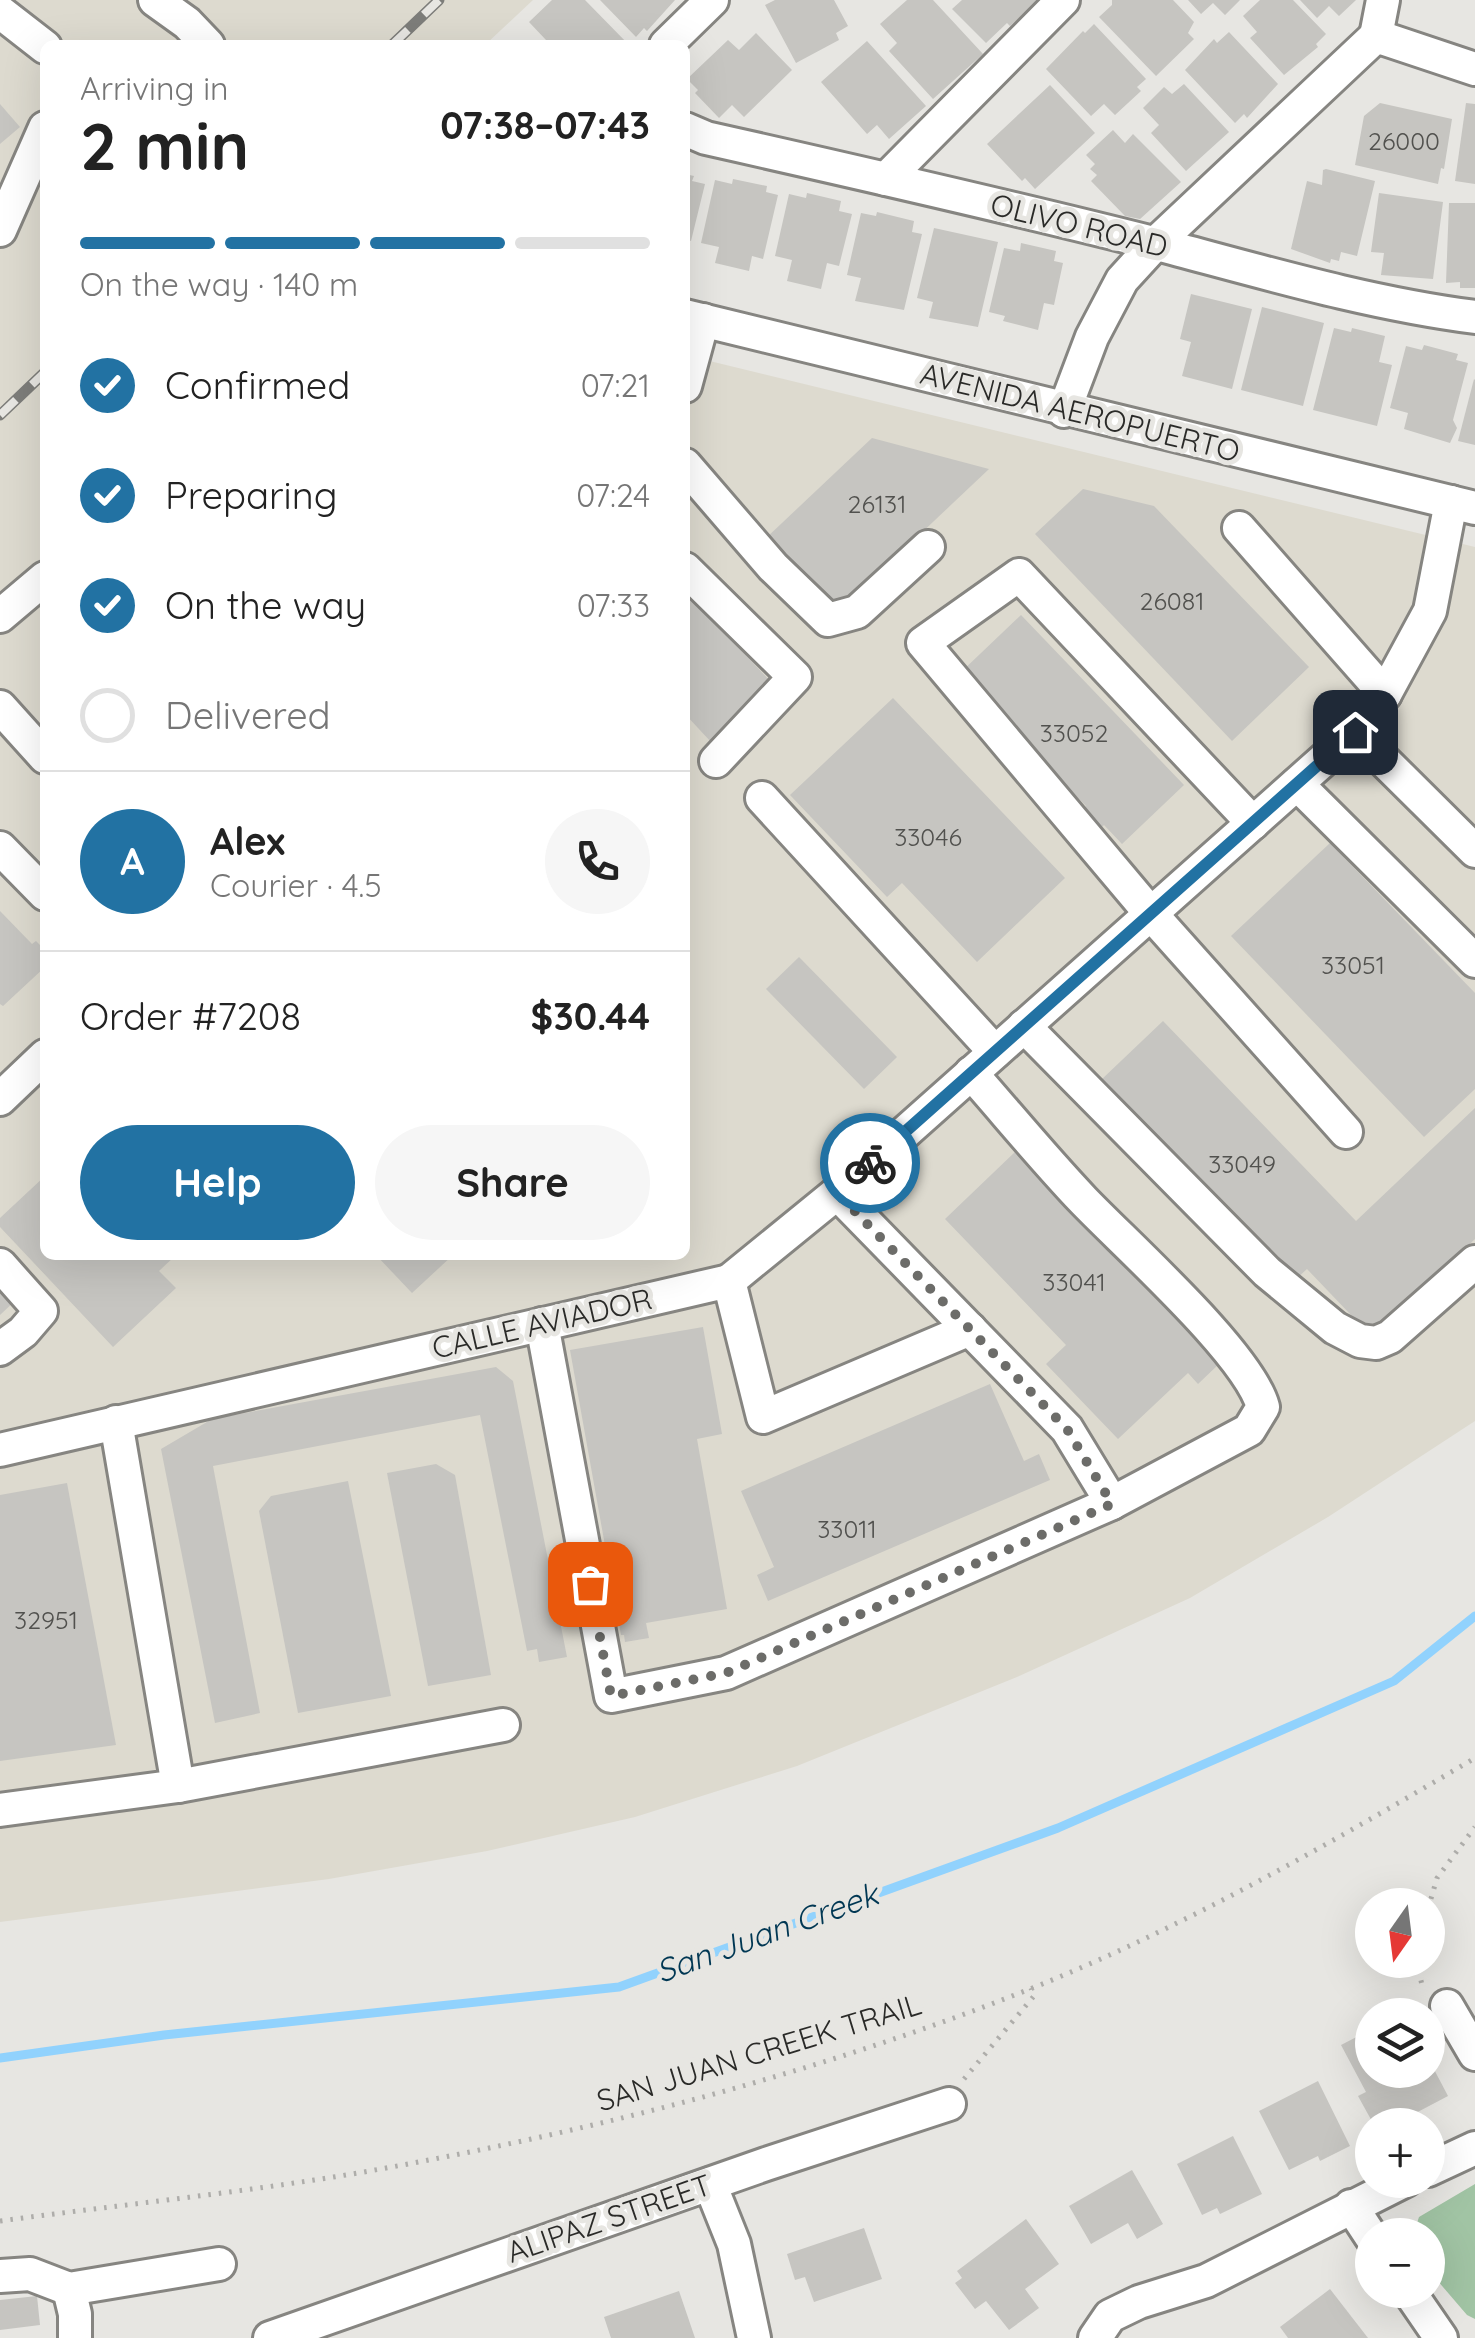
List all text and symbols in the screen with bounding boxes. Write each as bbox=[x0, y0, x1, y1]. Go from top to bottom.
text: Arriving in bbox=[80, 68, 229, 108]
text: 07:38–07:43 bbox=[440, 101, 650, 149]
text: 2 min bbox=[80, 105, 249, 186]
house number: 26000 bbox=[1368, 125, 1440, 156]
street label: OLIVO ROAD bbox=[987, 185, 1172, 265]
text: On the way · 140 m bbox=[80, 264, 358, 304]
street label: AVENIDA AEROPUERTO bbox=[917, 354, 1244, 470]
icon: check bbox=[80, 358, 135, 413]
text: Confirmed bbox=[165, 361, 350, 409]
text: 07:21 bbox=[581, 365, 650, 405]
icon: check bbox=[80, 468, 135, 523]
text: Preparing bbox=[165, 471, 337, 519]
text: 07:24 bbox=[576, 475, 650, 515]
house number: 26131 bbox=[848, 488, 906, 519]
icon: check bbox=[80, 578, 135, 633]
text: On the way bbox=[165, 581, 366, 629]
text: 07:33 bbox=[577, 585, 650, 625]
house number: 26081 bbox=[1140, 585, 1204, 616]
pin bbox=[1313, 690, 1398, 775]
text: Delivered bbox=[165, 691, 331, 739]
icon: home bbox=[1328, 705, 1383, 760]
house number: 33052 bbox=[1040, 717, 1108, 748]
button: phone bbox=[545, 809, 650, 914]
text: Alex bbox=[210, 817, 285, 865]
house number: 33046 bbox=[894, 821, 962, 852]
text: A bbox=[120, 837, 145, 885]
text: Courier · 4.5 bbox=[210, 865, 382, 905]
house number: 33051 bbox=[1321, 949, 1385, 980]
text: Order #7208 bbox=[80, 992, 301, 1040]
text: $30.44 bbox=[531, 992, 650, 1040]
courier bbox=[820, 1113, 920, 1213]
button: Help bbox=[80, 1125, 355, 1240]
button: Share bbox=[375, 1125, 650, 1240]
icon: bike bbox=[843, 1136, 898, 1191]
house number: 33049 bbox=[1208, 1148, 1276, 1179]
house number: 33041 bbox=[1042, 1266, 1106, 1297]
street label: CALLE AVIADOR bbox=[428, 1279, 655, 1367]
house number: 33011 bbox=[817, 1513, 877, 1544]
pin bbox=[548, 1542, 633, 1627]
icon: bag bbox=[563, 1557, 618, 1612]
house number: 32951 bbox=[14, 1604, 78, 1635]
water label: San Juan Creek bbox=[650, 1872, 886, 1991]
north arrow bbox=[1355, 1888, 1445, 1978]
map controls bbox=[1355, 1888, 1445, 2308]
street label: SAN JUAN CREEK TRAIL bbox=[592, 1985, 926, 2120]
button: layers bbox=[1355, 1998, 1445, 2088]
button: + bbox=[1355, 2108, 1445, 2198]
street label: ALIPAZ STREET bbox=[501, 2165, 716, 2271]
button: − bbox=[1355, 2218, 1445, 2308]

